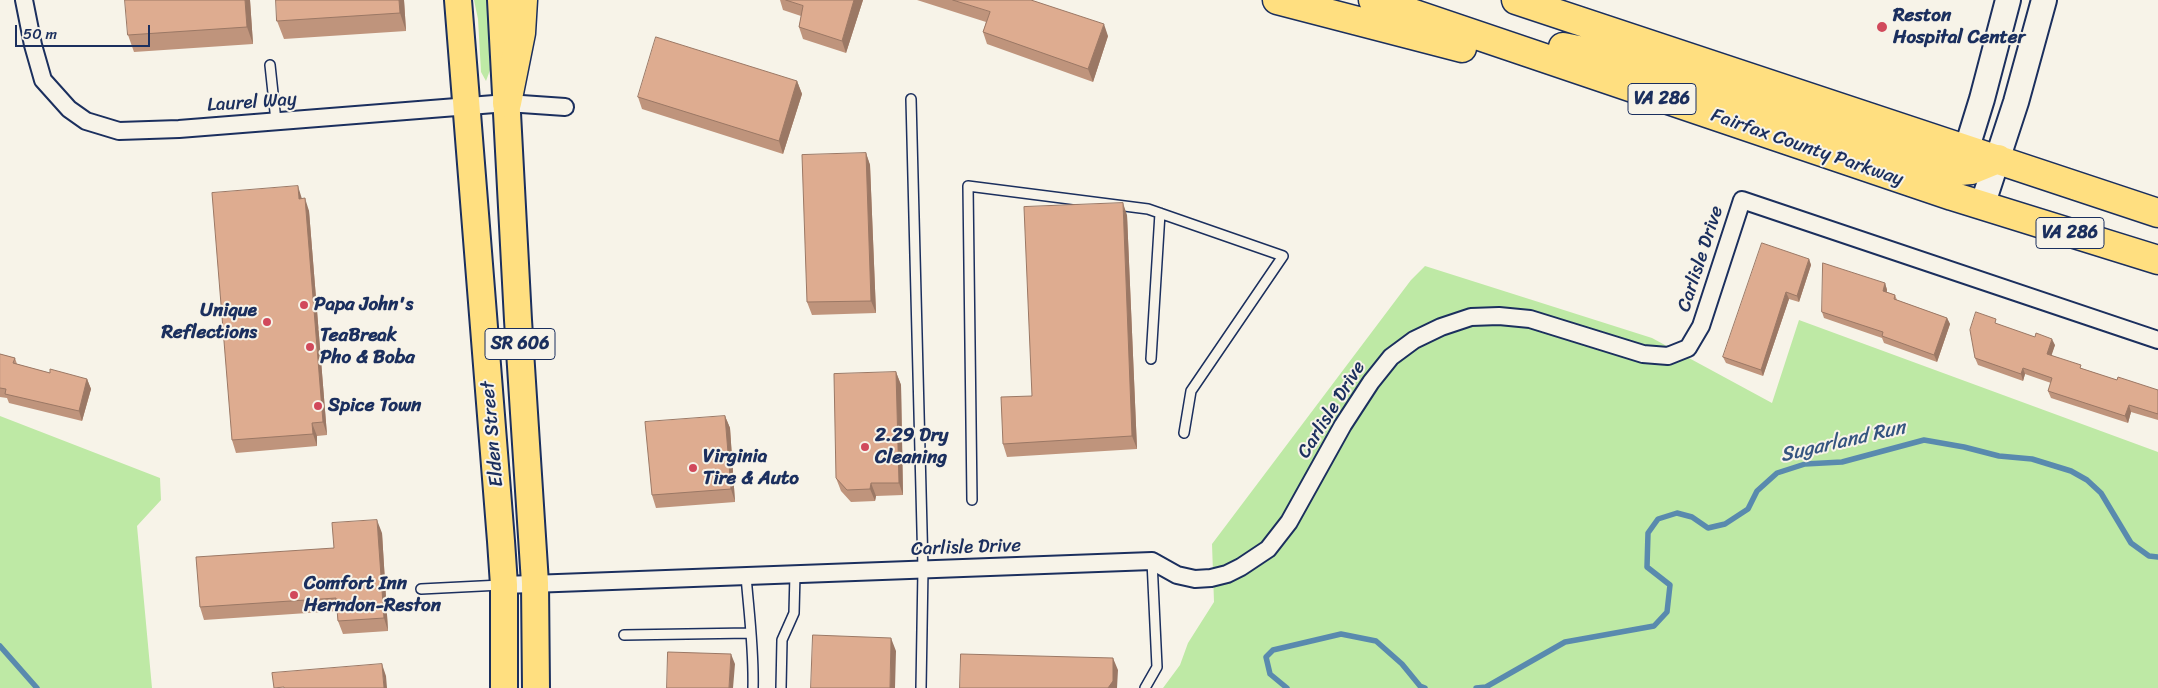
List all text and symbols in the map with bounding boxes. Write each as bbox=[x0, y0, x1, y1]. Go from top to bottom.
place label: Reston Hospital Center bbox=[1893, 5, 2025, 49]
scale bar bbox=[18, 15, 152, 47]
marker: Reston Hospital Center bbox=[1875, 20, 1889, 34]
text: 50 m bbox=[23, 21, 57, 47]
road number: VA 286 bbox=[1628, 84, 1696, 115]
street label: Laurel Way bbox=[206, 88, 298, 118]
street label: Fairfax County Parkway bbox=[1708, 104, 1906, 192]
street label: Carlisle Drive bbox=[1673, 203, 1729, 315]
road number: VA 286 bbox=[2036, 218, 2104, 248]
place label: Papa John's bbox=[314, 294, 413, 316]
marker: Papa John's bbox=[298, 299, 310, 311]
place label: Unique Reflections bbox=[161, 300, 257, 344]
marker: Unique Reflections bbox=[261, 316, 273, 328]
place label: TeaBreak Pho & Boba bbox=[320, 325, 415, 369]
road number: SR 606 bbox=[485, 328, 555, 359]
marker: TeaBreak Pho & Boba bbox=[304, 341, 316, 353]
street label: Carlisle Drive bbox=[1293, 357, 1371, 463]
street label: Elden Street bbox=[477, 380, 509, 488]
place label: Spice Town bbox=[328, 395, 421, 417]
marker: Spice Town bbox=[312, 400, 324, 412]
water label: Sugarland Run bbox=[1778, 416, 1908, 468]
place label: 2.29 Dry Cleaning bbox=[875, 425, 948, 469]
marker: 2.29 Dry Cleaning bbox=[859, 441, 871, 453]
place label: Virginia Tire & Auto bbox=[703, 446, 799, 490]
marker: Virginia Tire & Auto bbox=[687, 462, 699, 474]
street label: Carlisle Drive bbox=[911, 535, 1021, 561]
place label: Comfort Inn Herndon-Reston bbox=[304, 573, 441, 617]
marker: Comfort Inn Herndon-Reston bbox=[288, 589, 300, 601]

